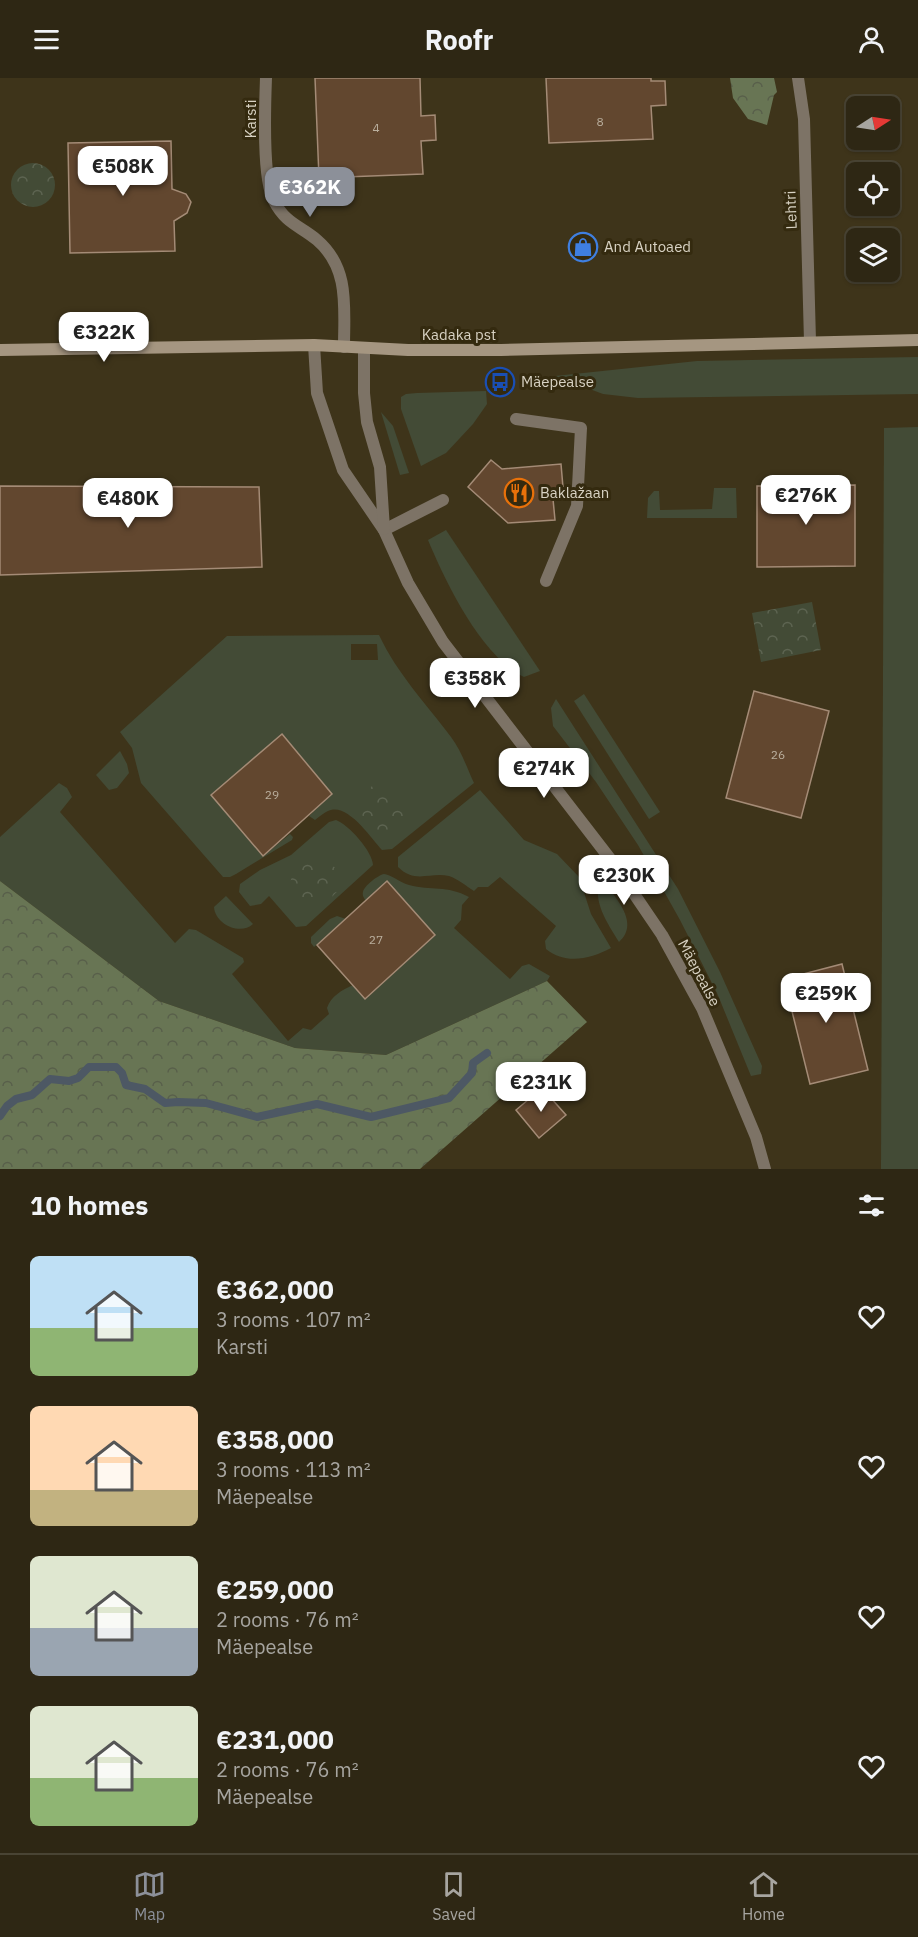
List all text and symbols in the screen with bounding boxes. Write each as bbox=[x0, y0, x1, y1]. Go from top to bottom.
text: Roofr bbox=[425, 22, 493, 57]
icon: menu bbox=[30, 23, 63, 56]
icon: person bbox=[855, 23, 888, 56]
north arrow bbox=[846, 96, 900, 150]
map controls bbox=[846, 96, 900, 282]
street label: Karsti bbox=[241, 99, 260, 139]
house number: 8 bbox=[596, 114, 604, 129]
house number: 4 bbox=[372, 120, 380, 135]
pin: €508K bbox=[81, 146, 165, 197]
text: €508K bbox=[92, 152, 154, 179]
button: locate bbox=[846, 162, 900, 216]
pin: €362K bbox=[268, 167, 352, 218]
text: €362K bbox=[279, 173, 341, 200]
street label: Lehtri bbox=[780, 190, 801, 230]
button: layers bbox=[846, 228, 900, 282]
shop icon: And Autoaed bbox=[567, 231, 599, 263]
place label: And Autoaed bbox=[604, 237, 691, 256]
pin: €322K bbox=[62, 312, 146, 363]
text: €322K bbox=[73, 318, 135, 345]
street label: Kadaka pst bbox=[422, 325, 496, 344]
bus stop icon: Mäepealse bbox=[484, 366, 516, 398]
place label: Mäepealse bbox=[521, 372, 594, 391]
pin: €276K bbox=[764, 475, 848, 526]
restaurant icon: Baklažaan bbox=[503, 477, 535, 509]
pin: €480K bbox=[86, 478, 170, 529]
text: €276K bbox=[775, 481, 837, 508]
place label: Baklažaan bbox=[540, 483, 609, 502]
text: €480K bbox=[97, 484, 159, 511]
pin: €358K bbox=[433, 658, 517, 709]
text: €358K bbox=[444, 664, 506, 691]
house number: 26 bbox=[771, 747, 785, 762]
pin: €274K bbox=[502, 748, 586, 799]
text: €274K bbox=[513, 754, 575, 781]
house number: 29 bbox=[265, 787, 279, 802]
pin: €230K bbox=[582, 855, 666, 906]
text: €230K bbox=[593, 861, 655, 888]
house number: 27 bbox=[369, 932, 383, 947]
street label: Mäepealse bbox=[674, 936, 725, 1009]
pin: €259K bbox=[784, 973, 868, 1024]
text: €259K bbox=[795, 979, 857, 1006]
pin: €231K bbox=[499, 1062, 583, 1113]
text: €231K bbox=[510, 1068, 572, 1095]
text: 10 homes bbox=[30, 1188, 148, 1222]
icon: filters bbox=[855, 1189, 888, 1222]
text: €362,000 bbox=[216, 1272, 334, 1306]
icon: home bbox=[78, 1280, 150, 1352]
icon: heart bbox=[855, 1300, 888, 1333]
text: 3 rooms · 107 m² bbox=[216, 1306, 371, 1333]
text: Karsti bbox=[216, 1333, 268, 1360]
text: €358,000 bbox=[216, 1422, 334, 1456]
icon: home bbox=[78, 1430, 150, 1502]
icon: heart bbox=[855, 1450, 888, 1483]
text: 3 rooms · 113 m² bbox=[216, 1456, 371, 1483]
text: Mäepealse bbox=[216, 1483, 313, 1510]
text: €259,000 bbox=[216, 1572, 334, 1606]
icon: home bbox=[78, 1580, 150, 1652]
icon: heart bbox=[855, 1600, 888, 1633]
text: 2 rooms · 76 m² bbox=[216, 1606, 359, 1633]
text: Mäepealse bbox=[216, 1633, 313, 1660]
text: €231,000 bbox=[216, 1722, 334, 1756]
icon: home bbox=[78, 1730, 150, 1802]
icon: heart bbox=[855, 1750, 888, 1783]
text: 2 rooms · 76 m² bbox=[216, 1756, 359, 1783]
text: Mäepealse bbox=[216, 1783, 313, 1810]
tab: Map bbox=[133, 1868, 166, 1924]
tab: Saved bbox=[432, 1868, 476, 1924]
tab: Home bbox=[742, 1868, 785, 1924]

